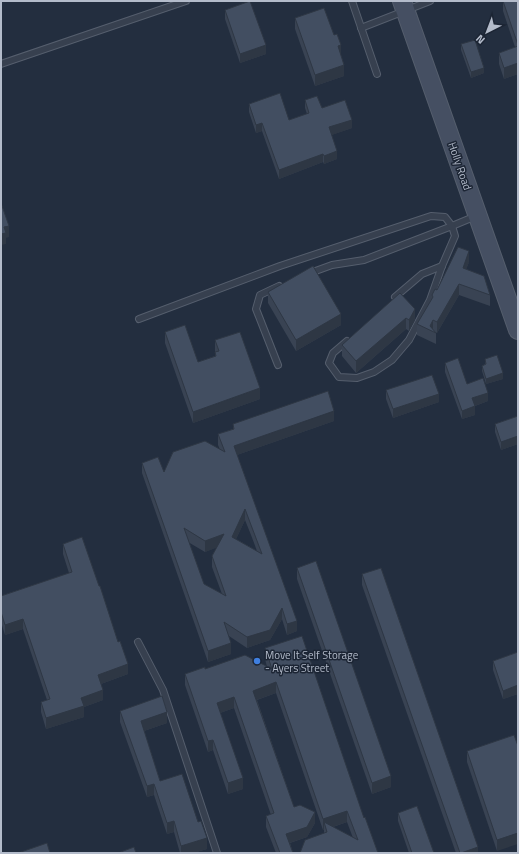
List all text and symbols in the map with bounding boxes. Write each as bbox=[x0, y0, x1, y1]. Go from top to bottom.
north arrow bbox=[467, 12, 507, 52]
text: N bbox=[472, 31, 488, 48]
street label: Holly Road bbox=[444, 140, 476, 192]
place label: Move It Self Storage - Ayers Street bbox=[265, 647, 359, 676]
marker: Move It Self Storage - Ayers Street bbox=[252, 656, 262, 666]

